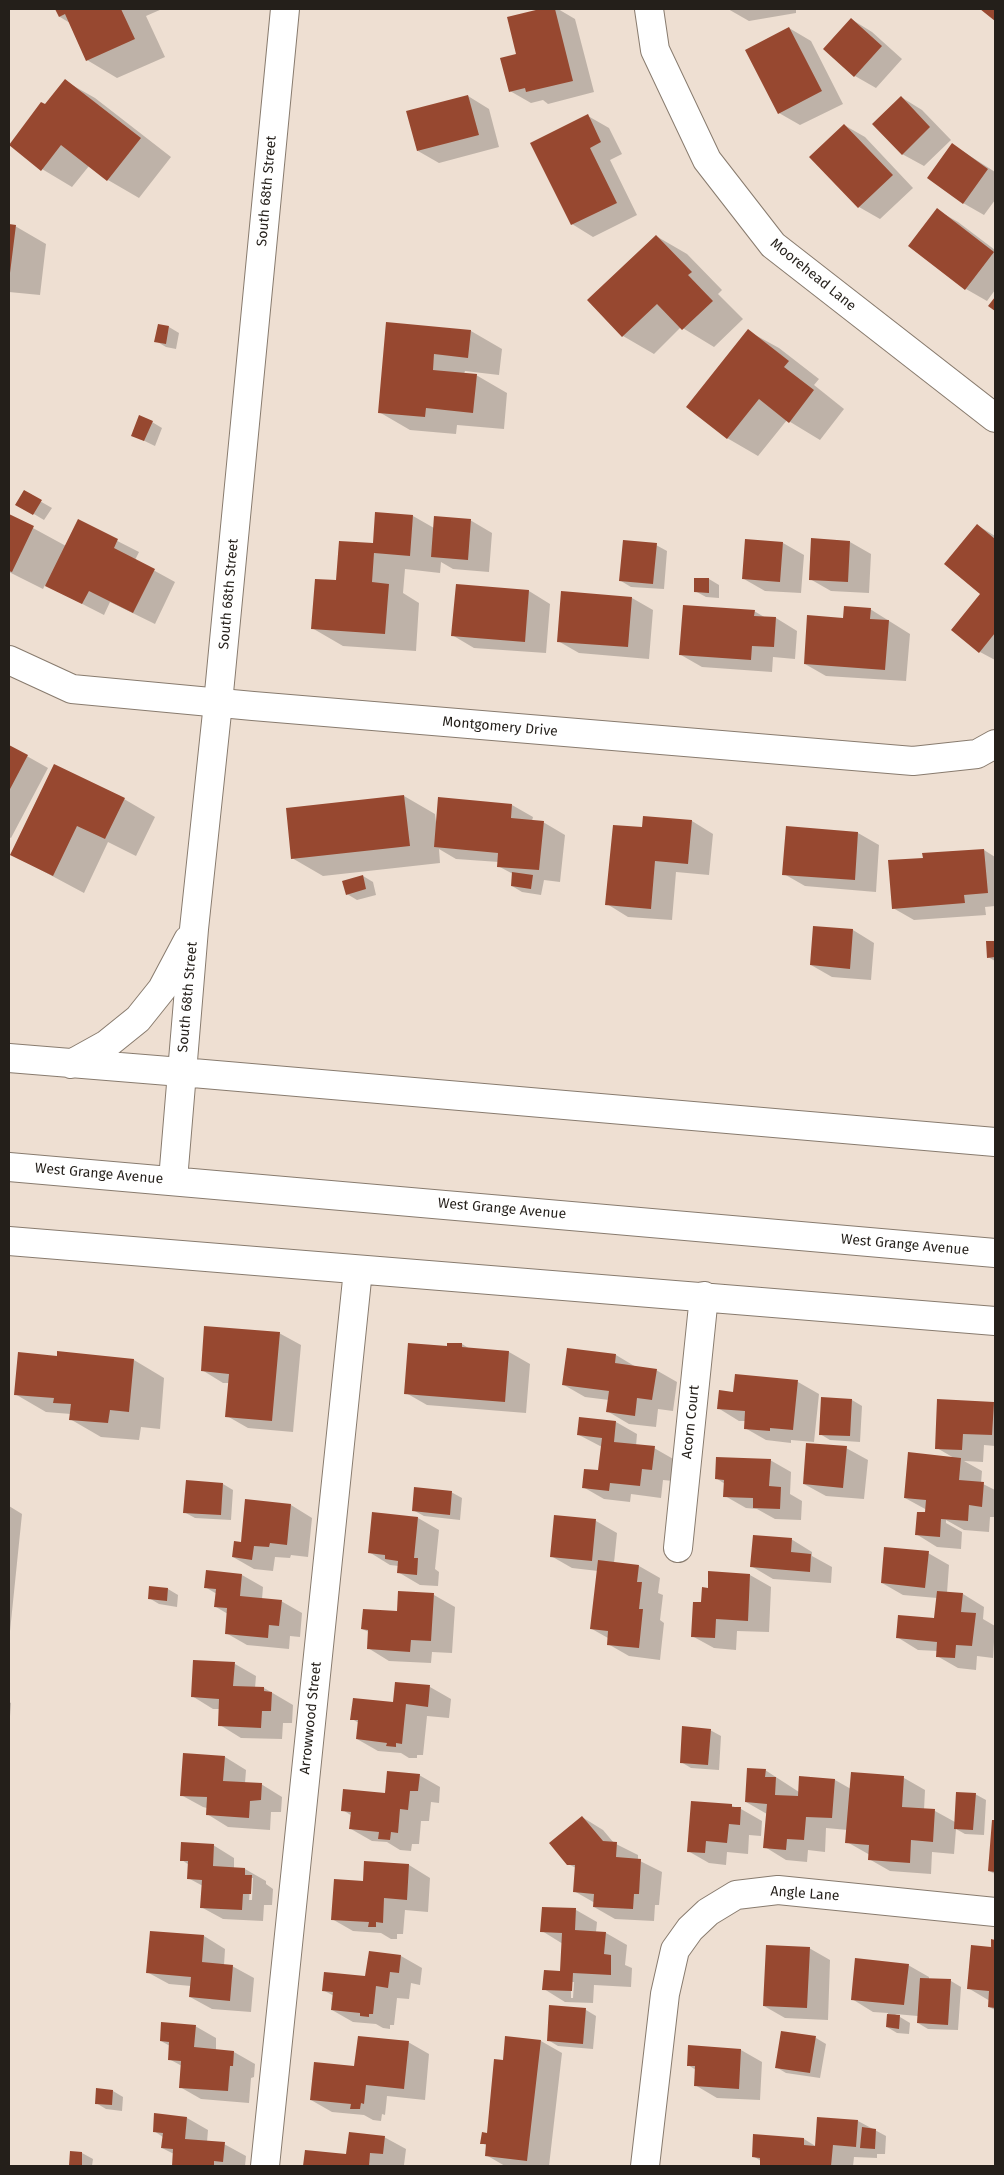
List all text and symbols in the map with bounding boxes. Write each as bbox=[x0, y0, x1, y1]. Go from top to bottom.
street label: South 68th Street bbox=[254, 135, 280, 247]
street label: Moorehead Lane bbox=[767, 235, 859, 315]
street label: South 68th Street bbox=[216, 538, 242, 650]
street label: Montgomery Drive bbox=[442, 714, 558, 740]
street label: South 68th Street bbox=[175, 941, 201, 1053]
street label: West Grange Avenue bbox=[34, 1160, 164, 1188]
street label: West Grange Avenue bbox=[437, 1195, 567, 1223]
street label: West Grange Avenue bbox=[840, 1231, 970, 1259]
street label: Acorn Court bbox=[679, 1384, 703, 1460]
street label: Arrowwood Street bbox=[297, 1661, 325, 1775]
street label: Angle Lane bbox=[770, 1883, 840, 1905]

